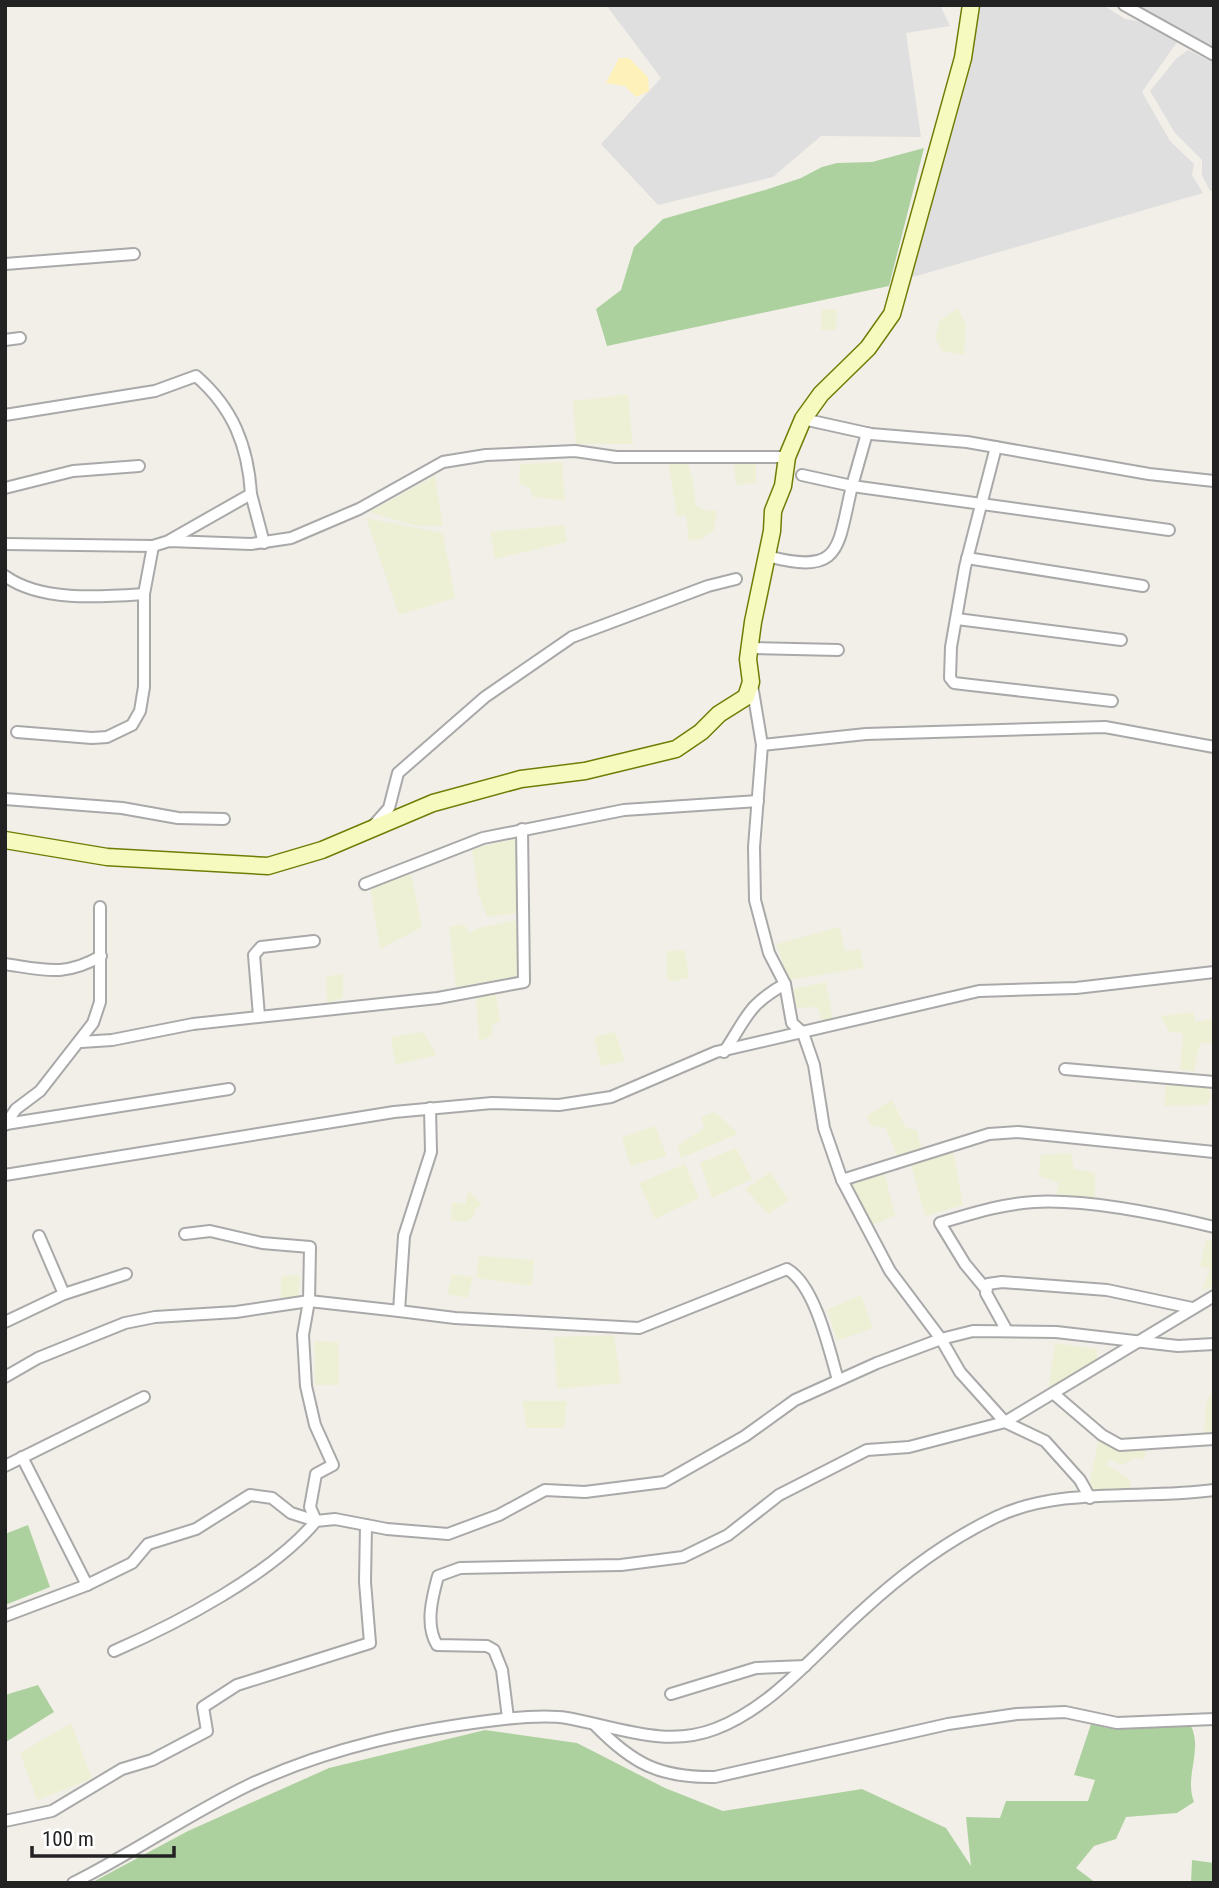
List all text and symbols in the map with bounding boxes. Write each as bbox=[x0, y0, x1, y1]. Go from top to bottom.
scale bar bbox=[32, 1814, 173, 1858]
text: 100 m bbox=[42, 1827, 94, 1851]

